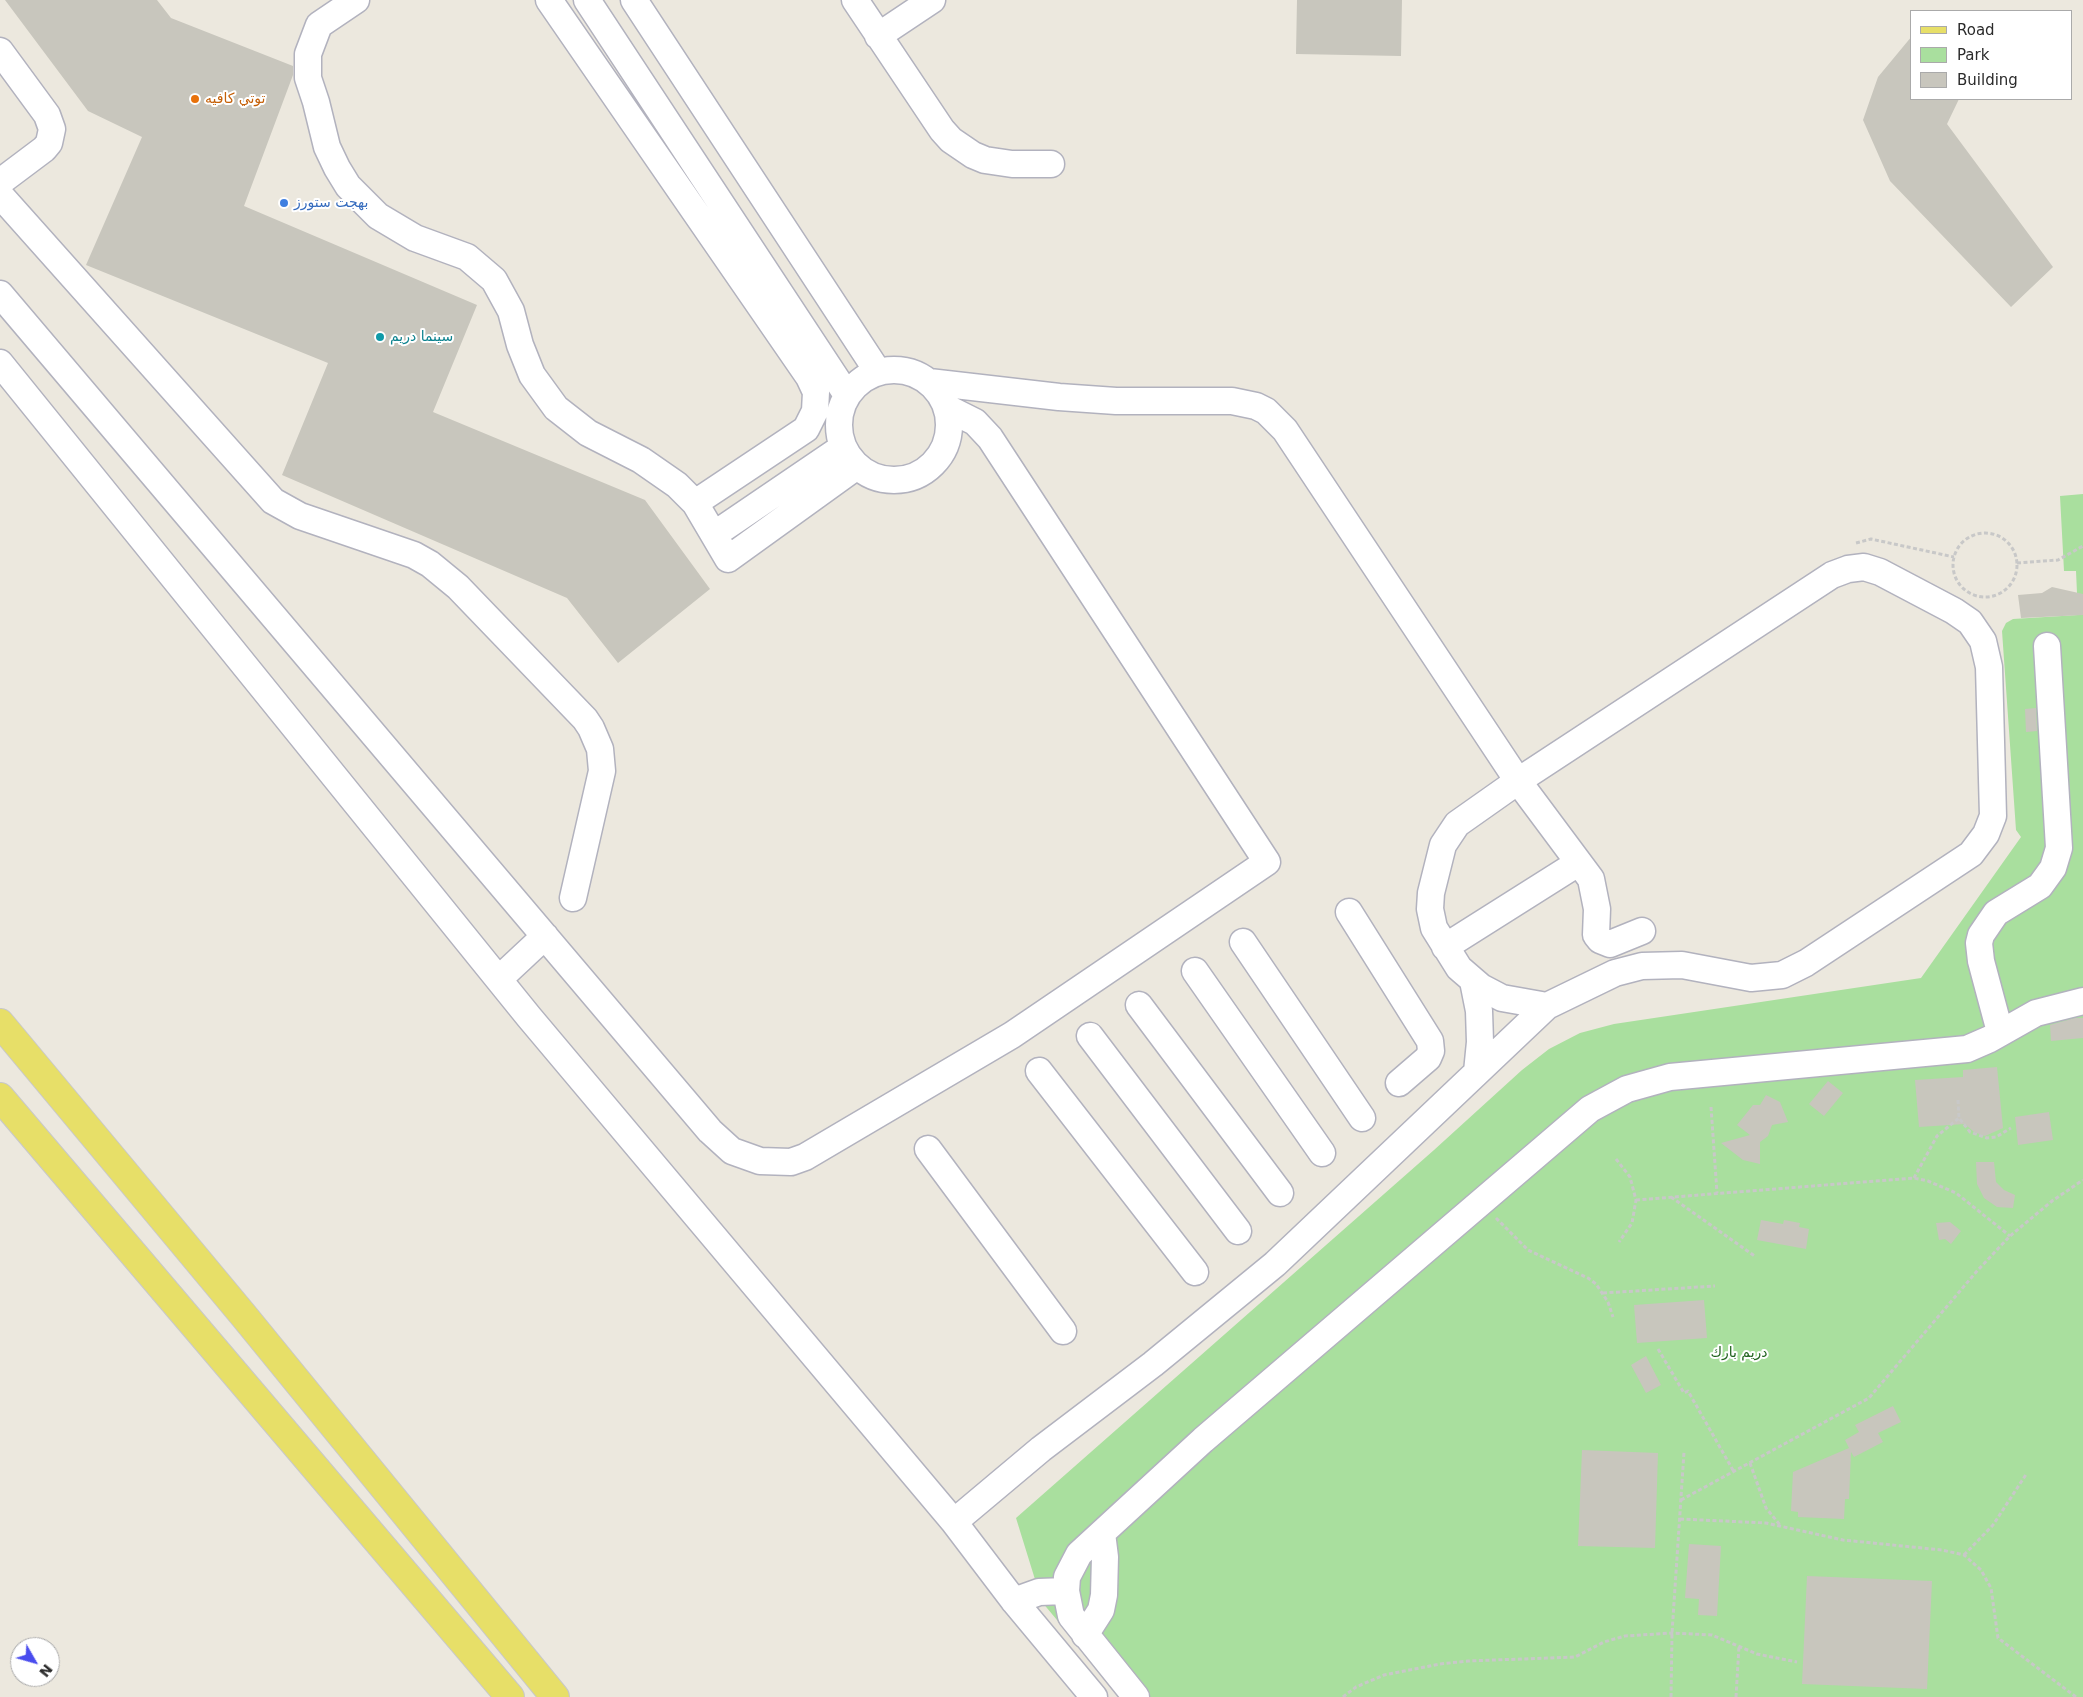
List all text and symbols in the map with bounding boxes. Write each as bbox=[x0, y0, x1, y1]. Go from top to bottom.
legend bbox=[1910, 10, 2073, 100]
text: Road bbox=[1957, 21, 1995, 39]
text: Park bbox=[1957, 46, 1989, 64]
text: Building bbox=[1957, 71, 2018, 89]
place label: توتي كافيه bbox=[205, 91, 265, 107]
marker: توتي كافيه bbox=[189, 93, 201, 105]
place label: بهجت ستورز bbox=[294, 195, 368, 211]
marker: بهجت ستورز bbox=[278, 197, 290, 209]
place label: سينما دريم bbox=[390, 329, 453, 345]
marker: سينما دريم bbox=[374, 331, 386, 343]
park label: دريم بارك bbox=[1710, 1345, 1768, 1361]
north arrow bbox=[10, 1637, 60, 1687]
text: N bbox=[36, 1661, 56, 1680]

